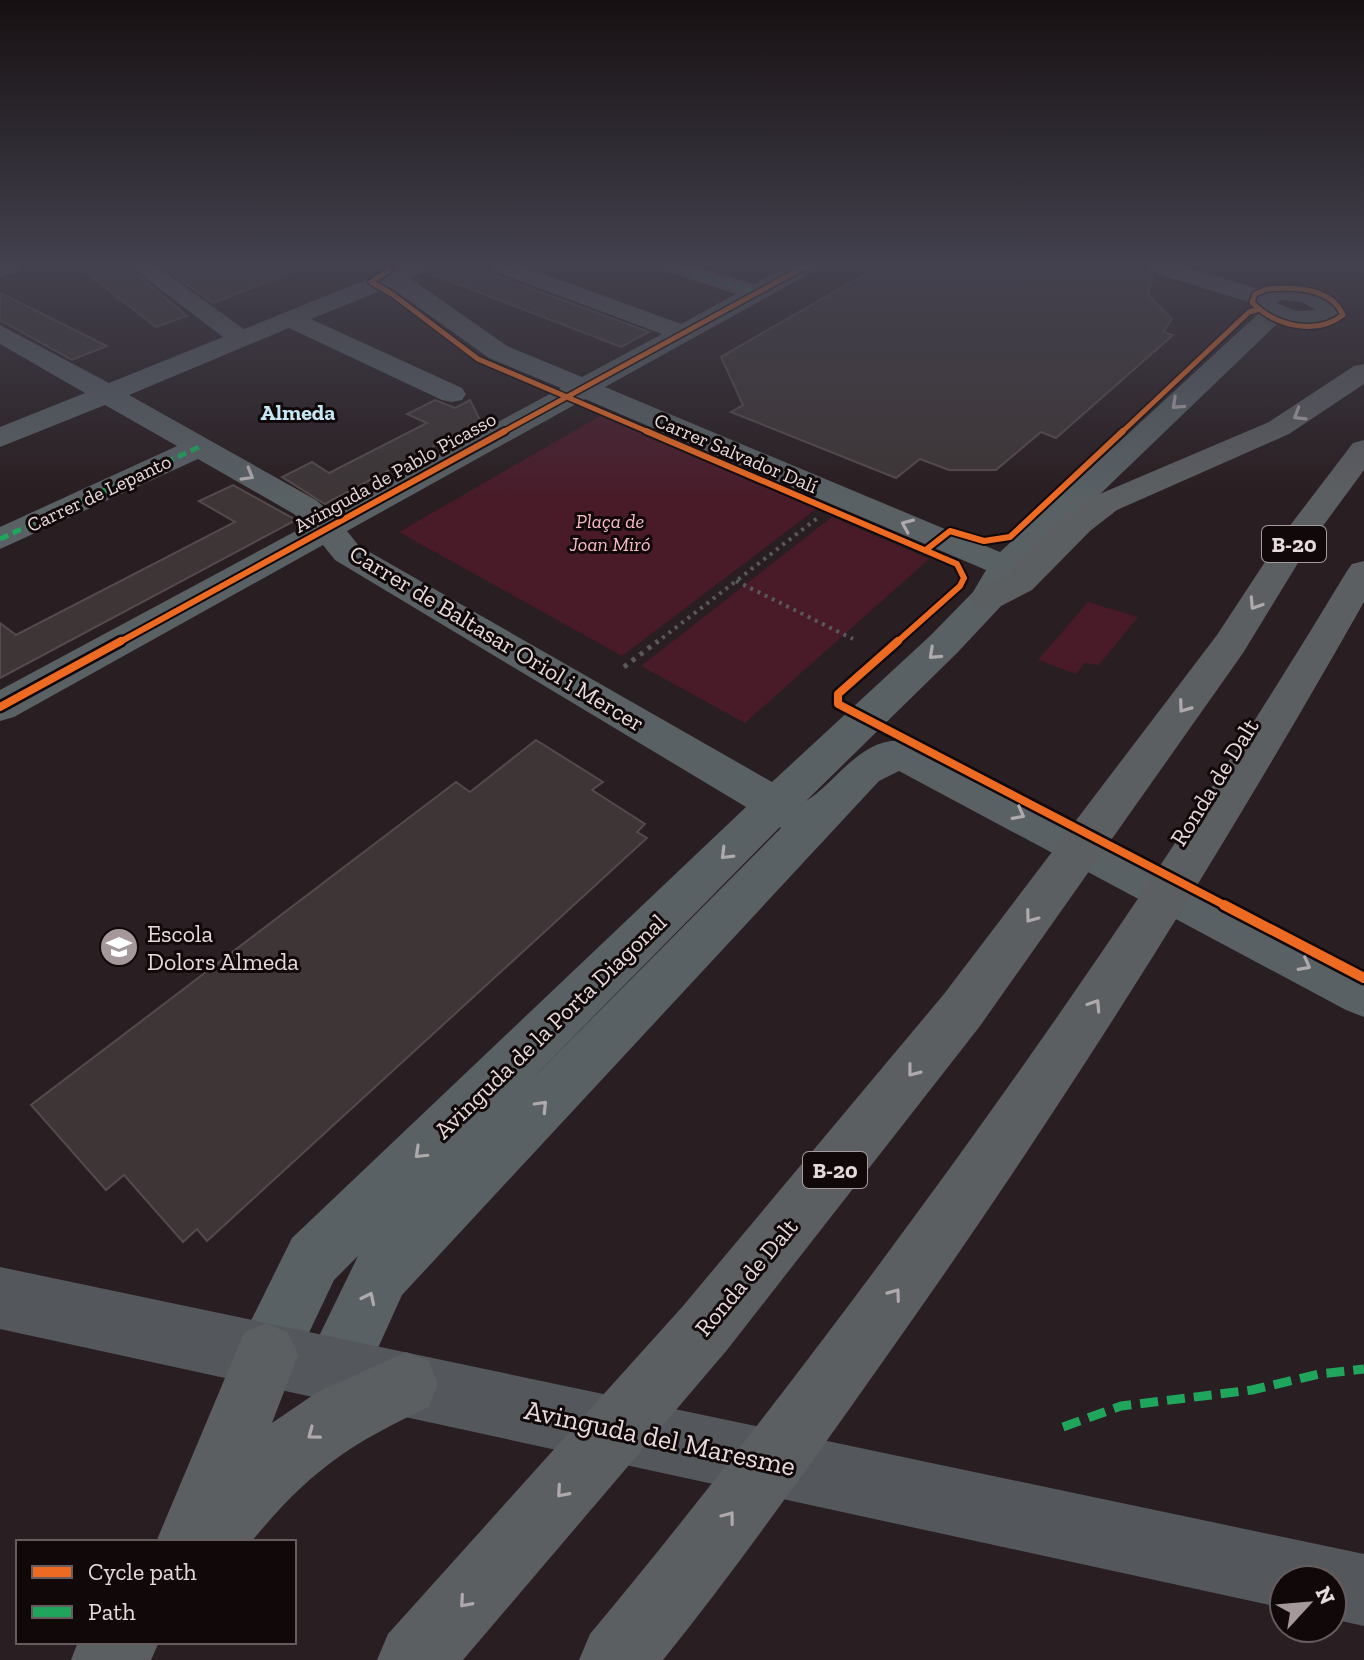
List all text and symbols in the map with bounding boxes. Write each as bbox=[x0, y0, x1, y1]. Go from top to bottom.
one-way arrow bbox=[1172, 394, 1186, 409]
district label: Almeda bbox=[261, 399, 335, 426]
street label: Avinguda de Pablo Picasso bbox=[290, 406, 500, 538]
one-way arrow bbox=[1293, 406, 1308, 421]
street label: Carrer Salvador Dalí bbox=[651, 408, 822, 498]
street label: Carrer de Lepanto bbox=[23, 449, 175, 537]
one-way arrow bbox=[239, 465, 254, 481]
park label: Plaça de Joan Miró bbox=[568, 509, 651, 556]
one-way arrow bbox=[901, 518, 915, 535]
road number: B-20 bbox=[1262, 526, 1326, 562]
street label: Carrer de Baltasar Oriol i Mercer bbox=[344, 538, 650, 738]
one-way arrow bbox=[1250, 596, 1265, 610]
one-way arrow bbox=[929, 645, 943, 660]
one-way arrow bbox=[1179, 698, 1194, 713]
street label: Ronda de Dalt bbox=[1163, 713, 1265, 851]
one-way arrow bbox=[1010, 805, 1025, 820]
one-way arrow bbox=[721, 844, 735, 859]
street label: Avinguda de la Porta Diagonal bbox=[428, 907, 672, 1145]
one-way arrow bbox=[1026, 909, 1041, 923]
place label: Escola Dolors Almeda bbox=[147, 919, 299, 976]
school or university icon: Escola Dolors Almeda bbox=[98, 926, 140, 968]
one-way arrow bbox=[1297, 955, 1311, 970]
one-way arrow bbox=[1085, 999, 1100, 1014]
one-way arrow bbox=[909, 1062, 923, 1077]
one-way arrow bbox=[532, 1101, 547, 1115]
one-way arrow bbox=[415, 1144, 429, 1158]
road number: B-20 bbox=[803, 1152, 867, 1188]
street label: Ronda de Dalt bbox=[688, 1212, 804, 1342]
one-way arrow bbox=[885, 1288, 900, 1302]
one-way arrow bbox=[359, 1292, 375, 1307]
street label: Avinguda del Maresme bbox=[522, 1393, 798, 1483]
one-way arrow bbox=[307, 1424, 322, 1439]
one-way arrow bbox=[557, 1483, 571, 1498]
one-way arrow bbox=[719, 1512, 734, 1526]
legend bbox=[16, 1540, 296, 1644]
text: Cycle path bbox=[88, 1557, 197, 1586]
north arrow bbox=[1268, 1564, 1348, 1644]
text: N bbox=[1310, 1582, 1341, 1609]
one-way arrow bbox=[460, 1593, 475, 1608]
text: Path bbox=[88, 1597, 136, 1626]

